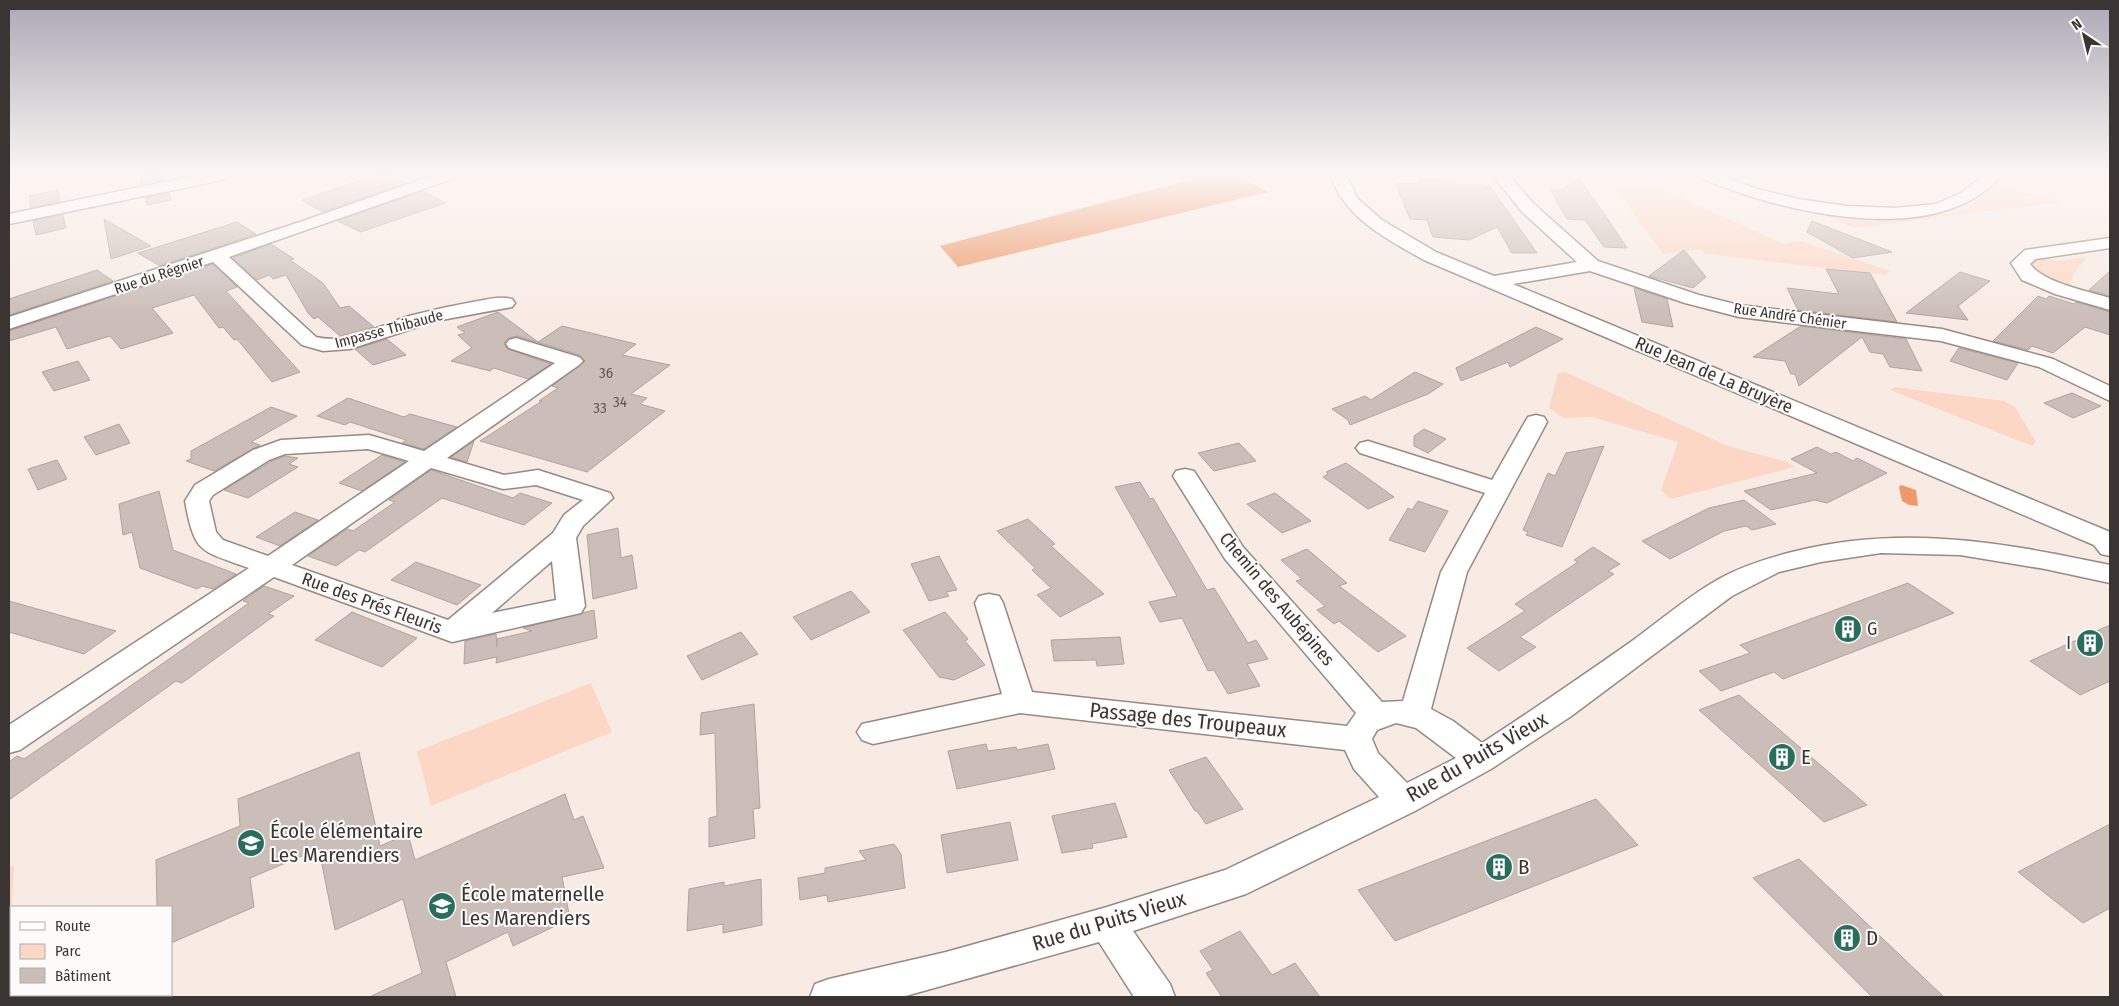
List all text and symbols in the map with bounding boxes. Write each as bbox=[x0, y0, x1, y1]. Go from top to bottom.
north arrow bbox=[2059, 10, 2109, 60]
text: N bbox=[2069, 15, 2085, 34]
street label: Rue du Régnier bbox=[112, 252, 207, 298]
street label: Rue André Chénier bbox=[1732, 299, 1848, 333]
street label: Impasse Thibaude bbox=[333, 306, 445, 352]
street label: Rue Jean de La Bruyère bbox=[1632, 332, 1796, 418]
house number: 36 bbox=[599, 364, 613, 382]
house number: 34 bbox=[613, 393, 627, 411]
house number: 33 bbox=[593, 399, 607, 417]
street label: Chemin des Aubépines bbox=[1215, 528, 1339, 670]
street label: Rue des Prés Fleuris bbox=[299, 567, 445, 639]
building icon: G bbox=[1833, 614, 1863, 644]
place label: G bbox=[1867, 618, 1877, 640]
building icon: I bbox=[2075, 628, 2105, 658]
place label: I bbox=[2066, 632, 2071, 654]
street label: Passage des Troupeaux bbox=[1088, 697, 1288, 743]
street label: Rue du Puits Vieux bbox=[1402, 706, 1553, 808]
building icon: E bbox=[1767, 742, 1797, 772]
place label: E bbox=[1801, 744, 1811, 770]
place label: École élémentaire Les Marendiers bbox=[270, 818, 423, 868]
school or university icon: École élémentaire Les Marendiers bbox=[236, 828, 266, 858]
building icon: B bbox=[1484, 852, 1514, 882]
place label: B bbox=[1518, 854, 1530, 880]
place label: École maternelle Les Marendiers bbox=[461, 881, 604, 931]
street label: Rue du Puits Vieux bbox=[1029, 885, 1190, 957]
school or university icon: École maternelle Les Marendiers bbox=[427, 891, 457, 921]
legend bbox=[10, 906, 172, 996]
text: Route bbox=[55, 917, 91, 935]
building icon: D bbox=[1832, 923, 1862, 953]
place label: D bbox=[1866, 925, 1878, 951]
text: Parc bbox=[55, 942, 81, 960]
text: Bâtiment bbox=[55, 967, 111, 985]

